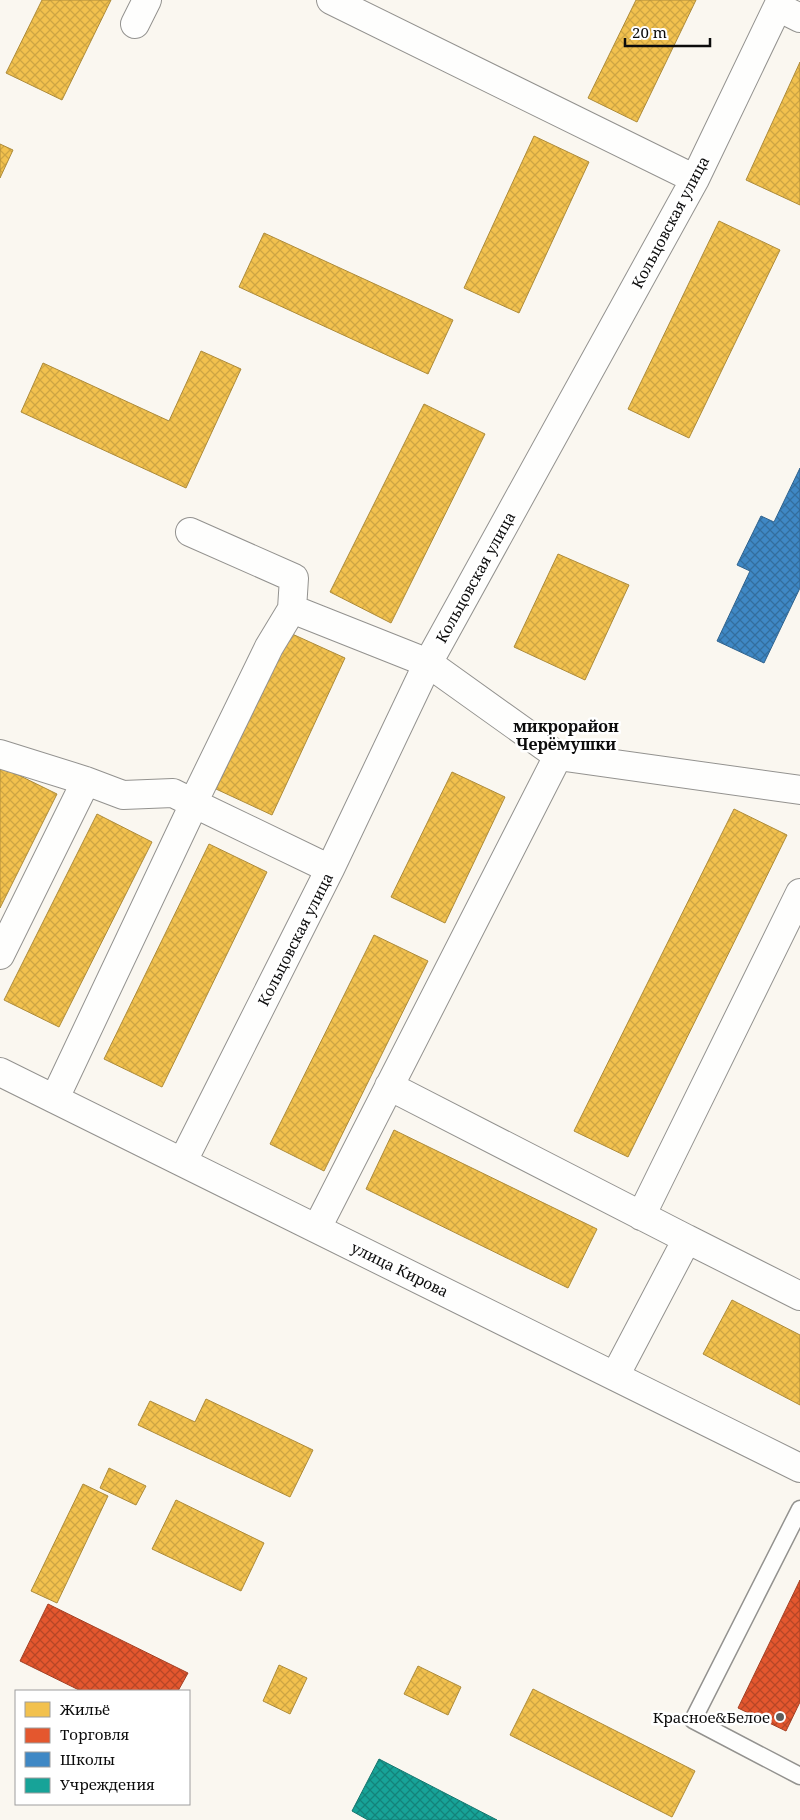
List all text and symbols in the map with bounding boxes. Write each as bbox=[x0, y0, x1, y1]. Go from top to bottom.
scale bar bbox=[625, 15, 710, 47]
text: 20 m bbox=[632, 22, 667, 42]
street label: Кольцовская улица bbox=[627, 152, 713, 292]
street label: Кольцовская улица bbox=[431, 508, 519, 646]
district label: микрорайон Черёмушки bbox=[513, 715, 619, 755]
street label: Кольцовская улица bbox=[253, 869, 337, 1009]
street label: улица Кирова bbox=[348, 1237, 452, 1301]
legend bbox=[15, 1690, 190, 1805]
text: Жильё bbox=[59, 1699, 110, 1719]
place label: Красное&Белое bbox=[653, 1707, 770, 1727]
marker: Красное&Белое bbox=[774, 1711, 786, 1723]
text: Торговля bbox=[60, 1724, 129, 1744]
text: Школы bbox=[60, 1749, 115, 1769]
text: Учреждения bbox=[60, 1774, 155, 1794]

